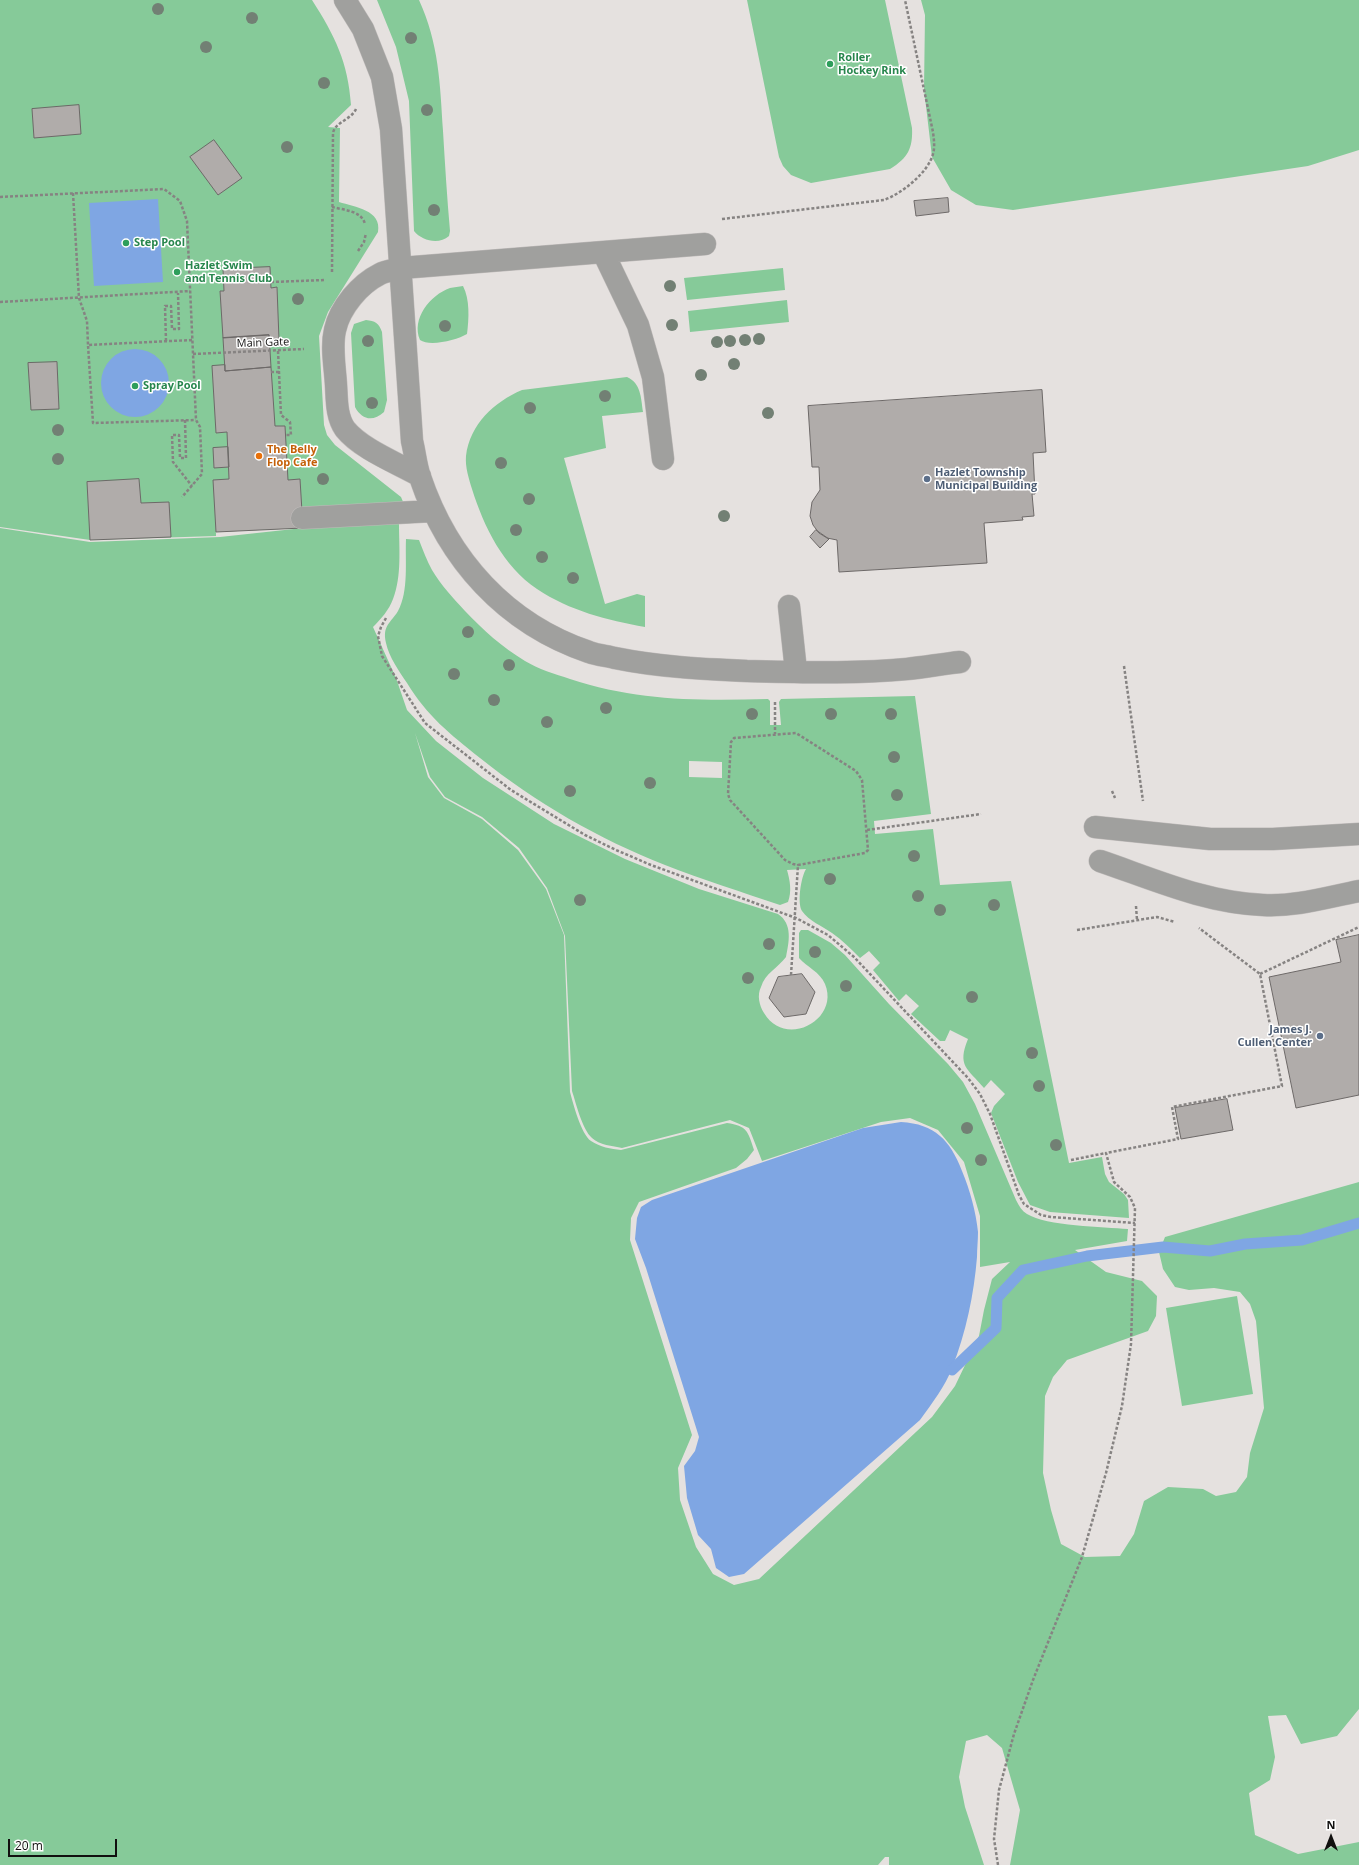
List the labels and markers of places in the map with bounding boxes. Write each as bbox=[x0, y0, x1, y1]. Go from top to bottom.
place label: Roller Hockey Rink bbox=[838, 51, 906, 77]
marker: Roller Hockey Rink bbox=[825, 59, 835, 69]
place label: Step Pool bbox=[134, 236, 185, 250]
marker: Step Pool bbox=[121, 238, 131, 248]
place label: Hazlet Swim and Tennis Club bbox=[185, 259, 272, 285]
marker: Hazlet Swim and Tennis Club bbox=[172, 267, 182, 277]
place label: Spray Pool bbox=[143, 379, 201, 393]
marker: Spray Pool bbox=[130, 381, 140, 391]
place label: The Belly Flop Cafe bbox=[267, 443, 317, 469]
marker: The Belly Flop Cafe bbox=[254, 451, 264, 461]
place label: Hazlet Township Municipal Building bbox=[935, 466, 1037, 492]
marker: Hazlet Township Municipal Building bbox=[922, 474, 932, 484]
place label: James J. Cullen Center bbox=[1237, 1023, 1312, 1049]
marker: James J. Cullen Center bbox=[1315, 1031, 1325, 1041]

